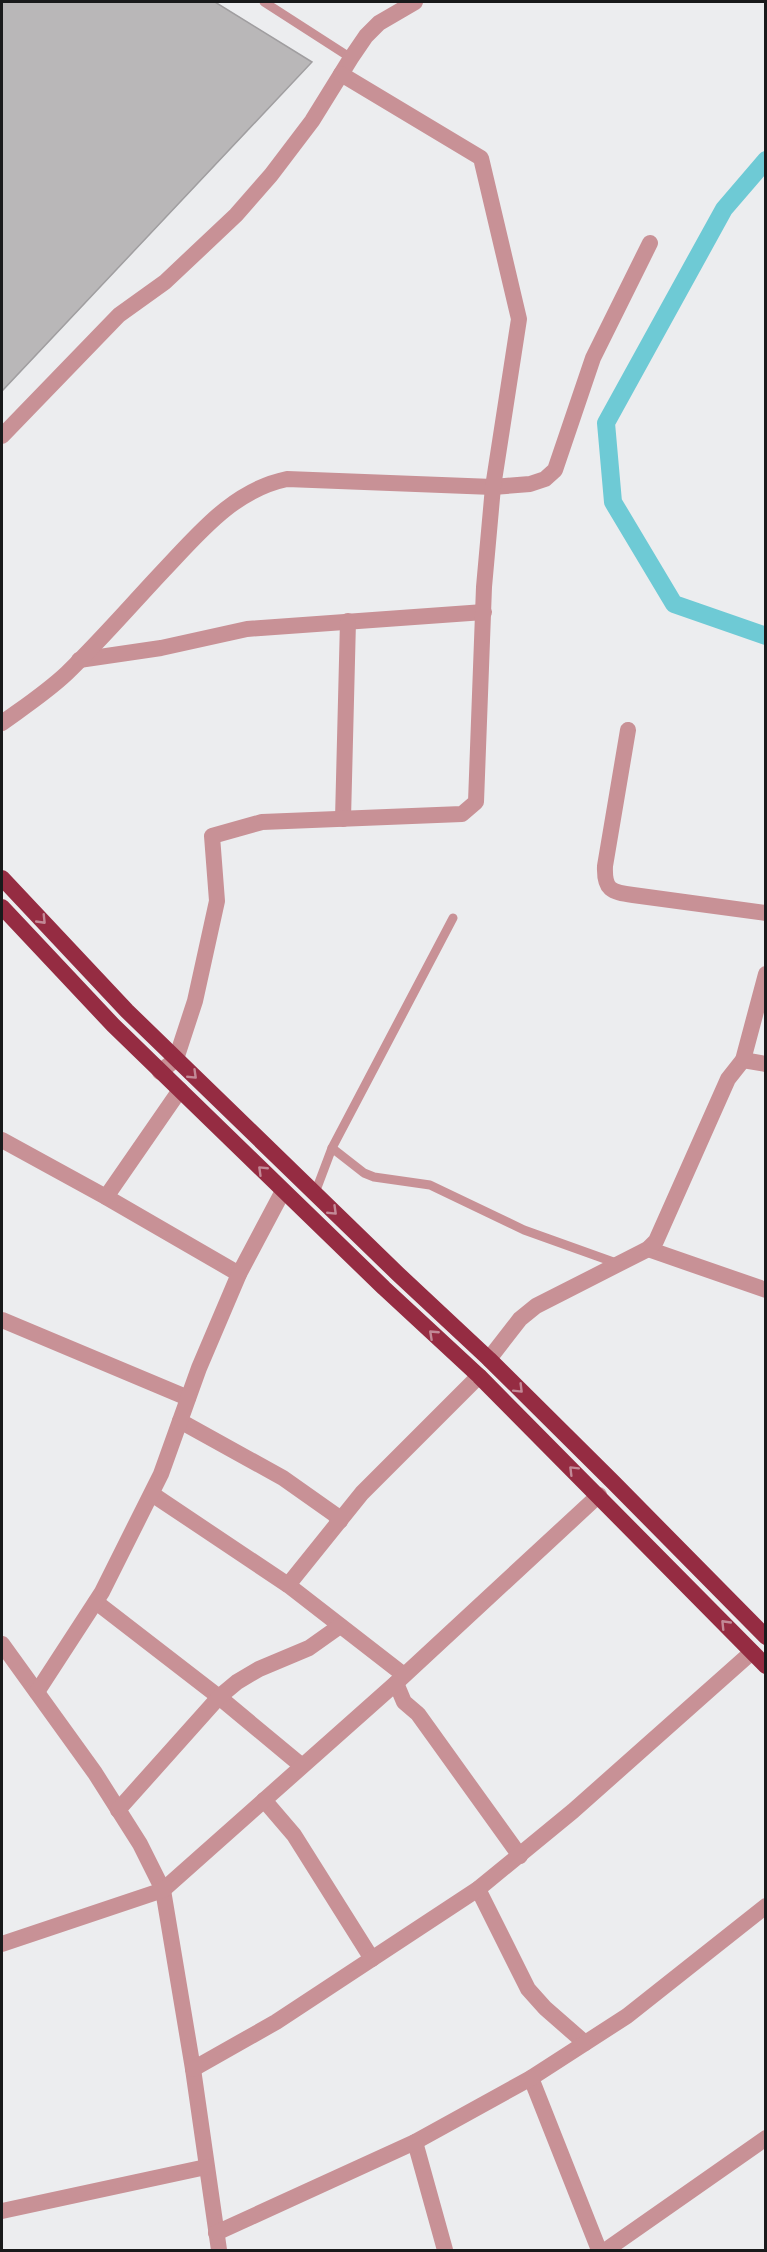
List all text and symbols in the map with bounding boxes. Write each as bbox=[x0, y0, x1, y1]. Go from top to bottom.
one-way arrow bbox=[35, 913, 46, 924]
one-way arrow bbox=[186, 1068, 196, 1079]
one-way arrow bbox=[259, 1166, 269, 1177]
one-way arrow bbox=[325, 1203, 336, 1214]
one-way arrow bbox=[430, 1330, 440, 1341]
one-way arrow bbox=[513, 1382, 523, 1393]
one-way arrow bbox=[570, 1466, 581, 1477]
one-way arrow bbox=[721, 1620, 732, 1631]

